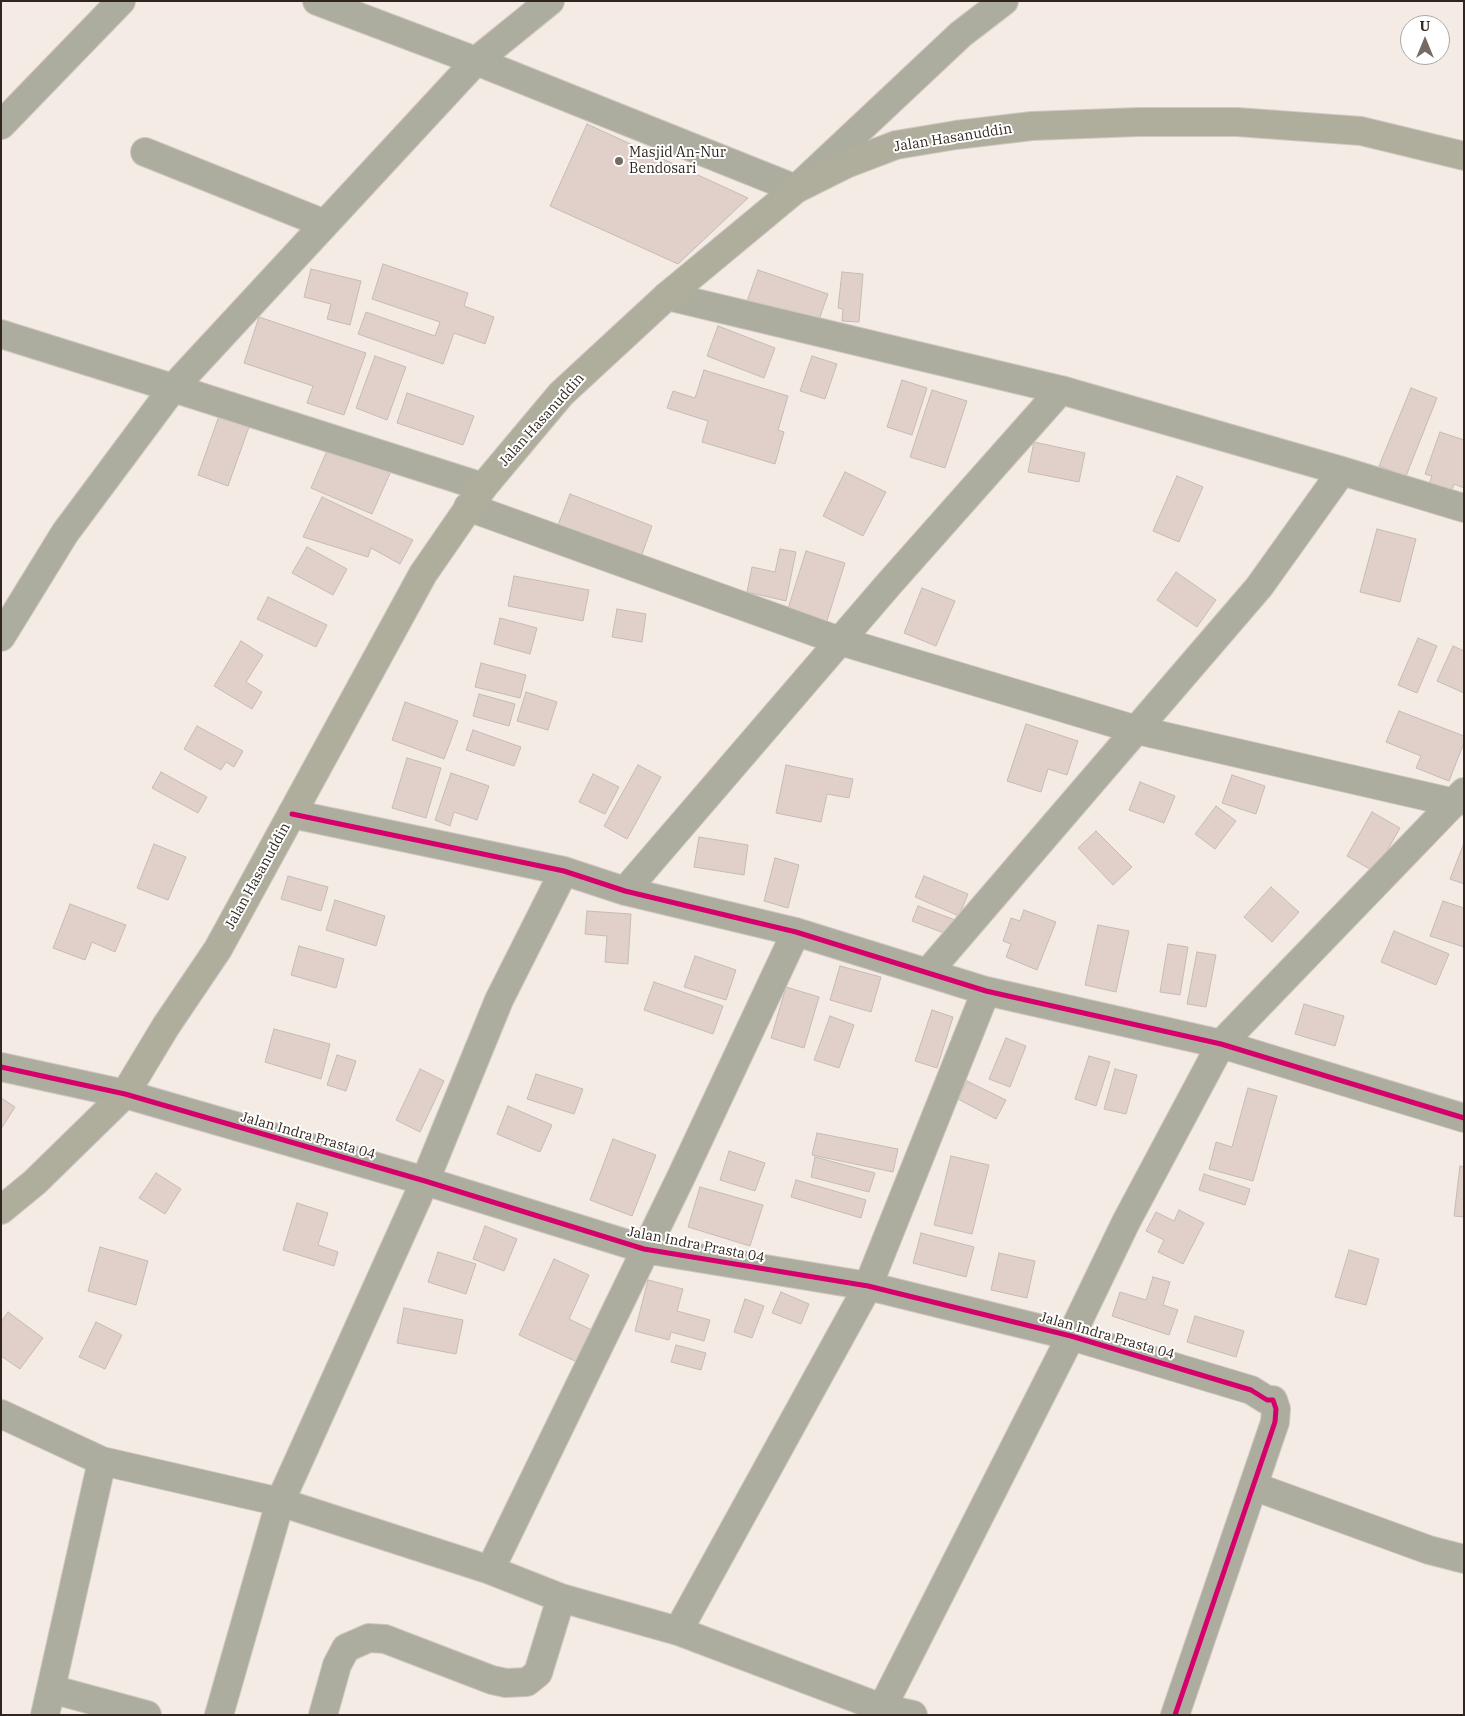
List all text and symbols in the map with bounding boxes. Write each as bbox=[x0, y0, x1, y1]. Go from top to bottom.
north arrow bbox=[1400, 15, 1450, 65]
text: U bbox=[1420, 17, 1430, 35]
street label: Jalan Hasanuddin bbox=[893, 120, 1013, 156]
place label: Masjid An-Nur Bendosari bbox=[629, 145, 726, 178]
marker: Masjid An-Nur Bendosari bbox=[613, 155, 625, 167]
street label: Jalan Hasanuddin bbox=[496, 370, 588, 470]
street label: Jalan Hasanuddin bbox=[222, 820, 294, 932]
street label: Jalan Indra Prasta 04 bbox=[239, 1109, 377, 1163]
street label: Jalan Indra Prasta 04 bbox=[626, 1223, 766, 1267]
street label: Jalan Indra Prasta 04 bbox=[1038, 1309, 1176, 1363]

